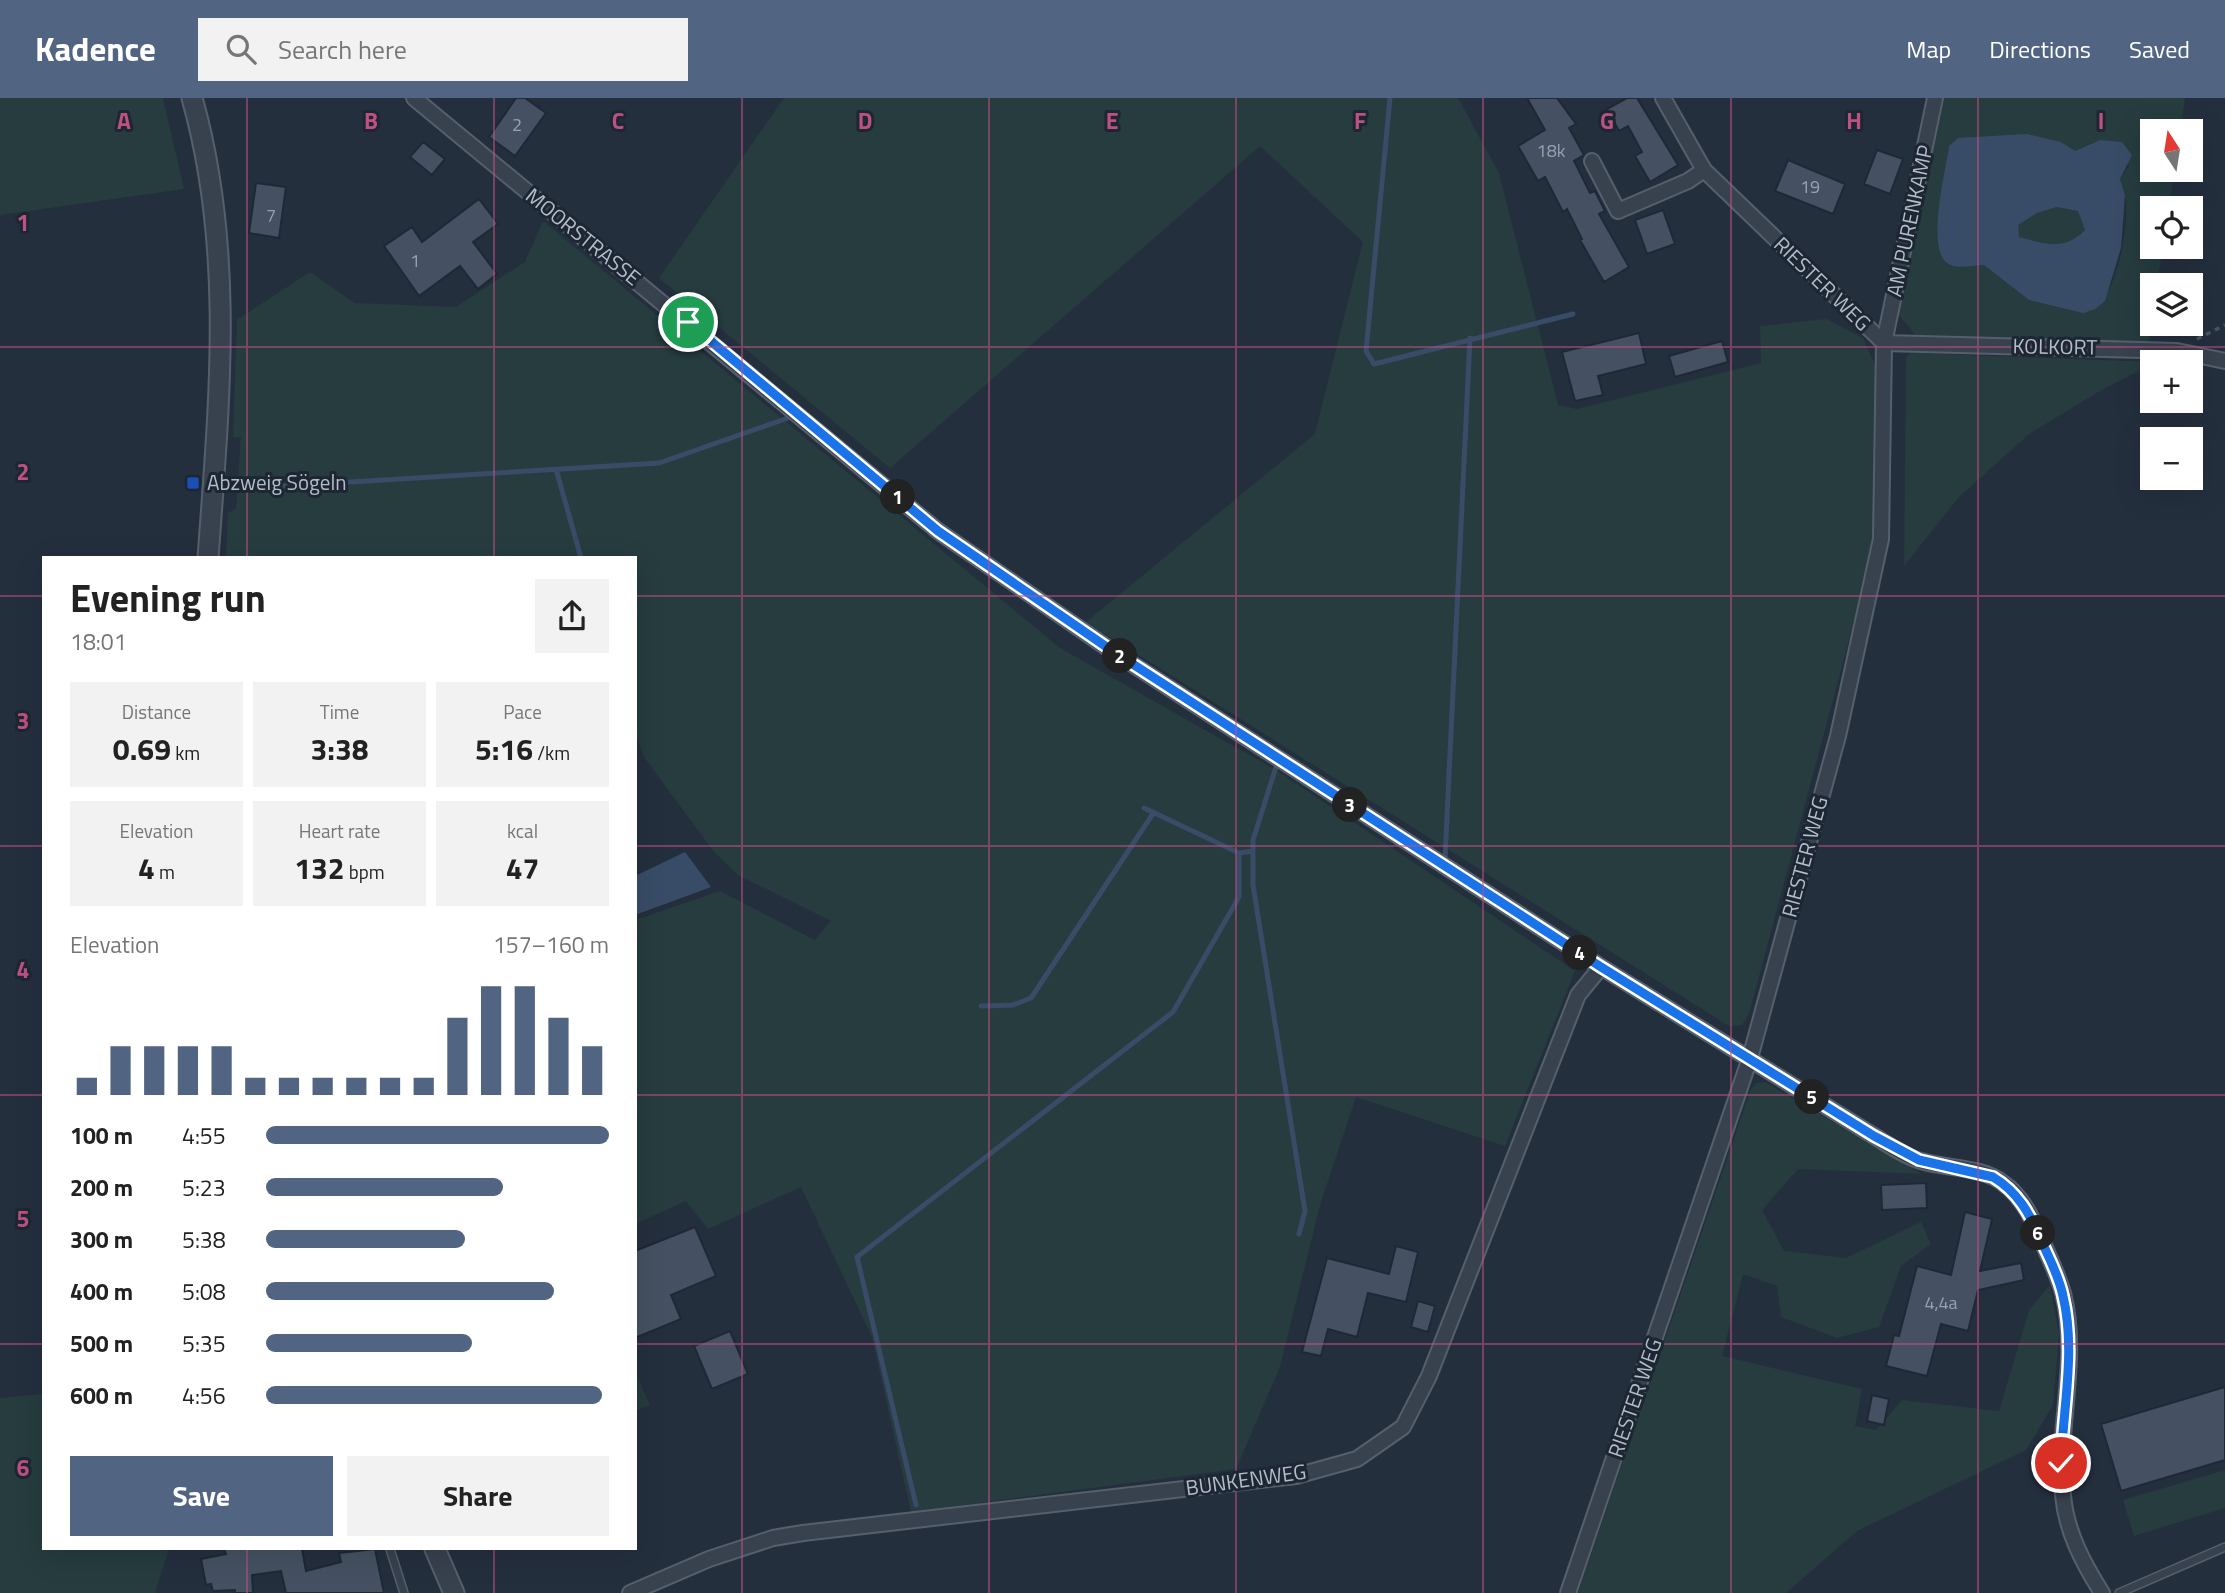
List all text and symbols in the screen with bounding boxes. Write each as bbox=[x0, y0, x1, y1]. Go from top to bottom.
search box bbox=[198, 18, 688, 81]
text: Kadence bbox=[35, 24, 156, 74]
icon: search bbox=[222, 30, 260, 68]
text: Search here bbox=[278, 30, 407, 69]
text: Map bbox=[1906, 31, 1951, 67]
text: Directions bbox=[1989, 31, 2091, 67]
text: Saved bbox=[2129, 31, 2190, 67]
text: A bbox=[117, 103, 131, 138]
text: B bbox=[364, 103, 378, 138]
text: C bbox=[612, 103, 624, 138]
text: D bbox=[858, 103, 872, 138]
text: E bbox=[1106, 103, 1118, 138]
text: F bbox=[1354, 103, 1366, 138]
text: G bbox=[1600, 103, 1614, 138]
text: H bbox=[1846, 103, 1862, 138]
text: I bbox=[2098, 103, 2104, 138]
house number: 2 bbox=[512, 111, 522, 138]
north arrow bbox=[2140, 119, 2203, 182]
map controls bbox=[2140, 119, 2203, 490]
house number: 18k bbox=[1537, 137, 1566, 164]
street label: AM PURENKAMP bbox=[1877, 142, 1941, 299]
house number: 19 bbox=[1800, 173, 1820, 200]
street label: MOORSTRASSE bbox=[519, 180, 648, 293]
button: locate bbox=[2140, 196, 2203, 259]
house number: 7 bbox=[266, 202, 276, 229]
text: 1 bbox=[17, 205, 29, 240]
street label: RIESTER WEG bbox=[1767, 229, 1878, 338]
house number: 1 bbox=[410, 247, 420, 274]
button: layers bbox=[2140, 273, 2203, 336]
pin bbox=[658, 292, 718, 352]
icon: arrive bbox=[669, 303, 707, 341]
street label: KOLKORT bbox=[2012, 329, 2098, 363]
button: + bbox=[2140, 350, 2203, 413]
button: − bbox=[2140, 427, 2203, 490]
text: 2 bbox=[17, 454, 29, 489]
place label: Abzweig Sögeln bbox=[207, 466, 347, 498]
marker: Abzweig Sögeln bbox=[185, 475, 201, 491]
pin: 1 bbox=[880, 480, 916, 514]
text: 1 bbox=[892, 482, 903, 511]
text: Evening run bbox=[70, 569, 266, 627]
button: share bbox=[535, 579, 609, 653]
text: 18:01 bbox=[70, 624, 127, 659]
pin: 2 bbox=[1102, 638, 1138, 674]
text: 2 bbox=[1114, 641, 1125, 670]
text: Distance bbox=[122, 697, 191, 726]
text: Time bbox=[320, 697, 359, 726]
text: Pace bbox=[503, 697, 542, 726]
text: 3 bbox=[17, 703, 29, 738]
text: 0.69 bbox=[113, 726, 171, 772]
text: 3:38 bbox=[310, 726, 369, 772]
text: 5:16 bbox=[475, 726, 533, 772]
text: km bbox=[171, 738, 200, 767]
text: /km bbox=[533, 738, 570, 767]
pin: 3 bbox=[1332, 788, 1368, 822]
text: 3 bbox=[1344, 790, 1355, 819]
street label: RIESTER WEG bbox=[1773, 793, 1836, 921]
text: Elevation bbox=[120, 816, 193, 845]
text: Heart rate bbox=[299, 816, 380, 845]
text: kcal bbox=[507, 816, 538, 845]
text: 4 bbox=[138, 845, 155, 891]
text: 132 bbox=[294, 845, 345, 891]
text: 47 bbox=[506, 845, 539, 891]
text: m bbox=[155, 857, 175, 886]
text: bpm bbox=[345, 857, 385, 886]
text: Elevation bbox=[70, 927, 159, 962]
text: 157–160 m bbox=[493, 927, 609, 962]
pin: 4 bbox=[1562, 936, 1598, 970]
text: 4 bbox=[1574, 938, 1585, 967]
text: 4 bbox=[17, 952, 29, 987]
pin: 5 bbox=[1794, 1080, 1829, 1114]
text: 5 bbox=[1806, 1082, 1817, 1111]
text: 100 m bbox=[70, 1118, 133, 1153]
text: 4:55 bbox=[182, 1118, 226, 1153]
text: 200 m bbox=[70, 1170, 133, 1205]
text: 5:23 bbox=[182, 1170, 226, 1205]
text: 5 bbox=[17, 1201, 29, 1236]
pin: 6 bbox=[2021, 1216, 2056, 1250]
text: 6 bbox=[2032, 1218, 2043, 1247]
text: 300 m bbox=[70, 1222, 133, 1257]
text: 5:38 bbox=[182, 1222, 226, 1257]
text: 400 m bbox=[70, 1274, 133, 1309]
text: 5:08 bbox=[182, 1274, 226, 1309]
house number: 4,4a bbox=[1924, 1289, 1958, 1316]
text: 500 m bbox=[70, 1326, 133, 1361]
text: 5:35 bbox=[182, 1326, 226, 1361]
street label: RIESTER WEG bbox=[1599, 1334, 1669, 1462]
text: 600 m bbox=[70, 1378, 133, 1413]
text: 4:56 bbox=[182, 1378, 226, 1413]
pin bbox=[2031, 1433, 2091, 1493]
icon: check bbox=[2042, 1444, 2080, 1482]
text: 6 bbox=[17, 1450, 30, 1485]
street label: BUNKENWEG bbox=[1184, 1455, 1308, 1503]
button: Save bbox=[70, 1456, 333, 1536]
button: Share bbox=[347, 1456, 609, 1536]

